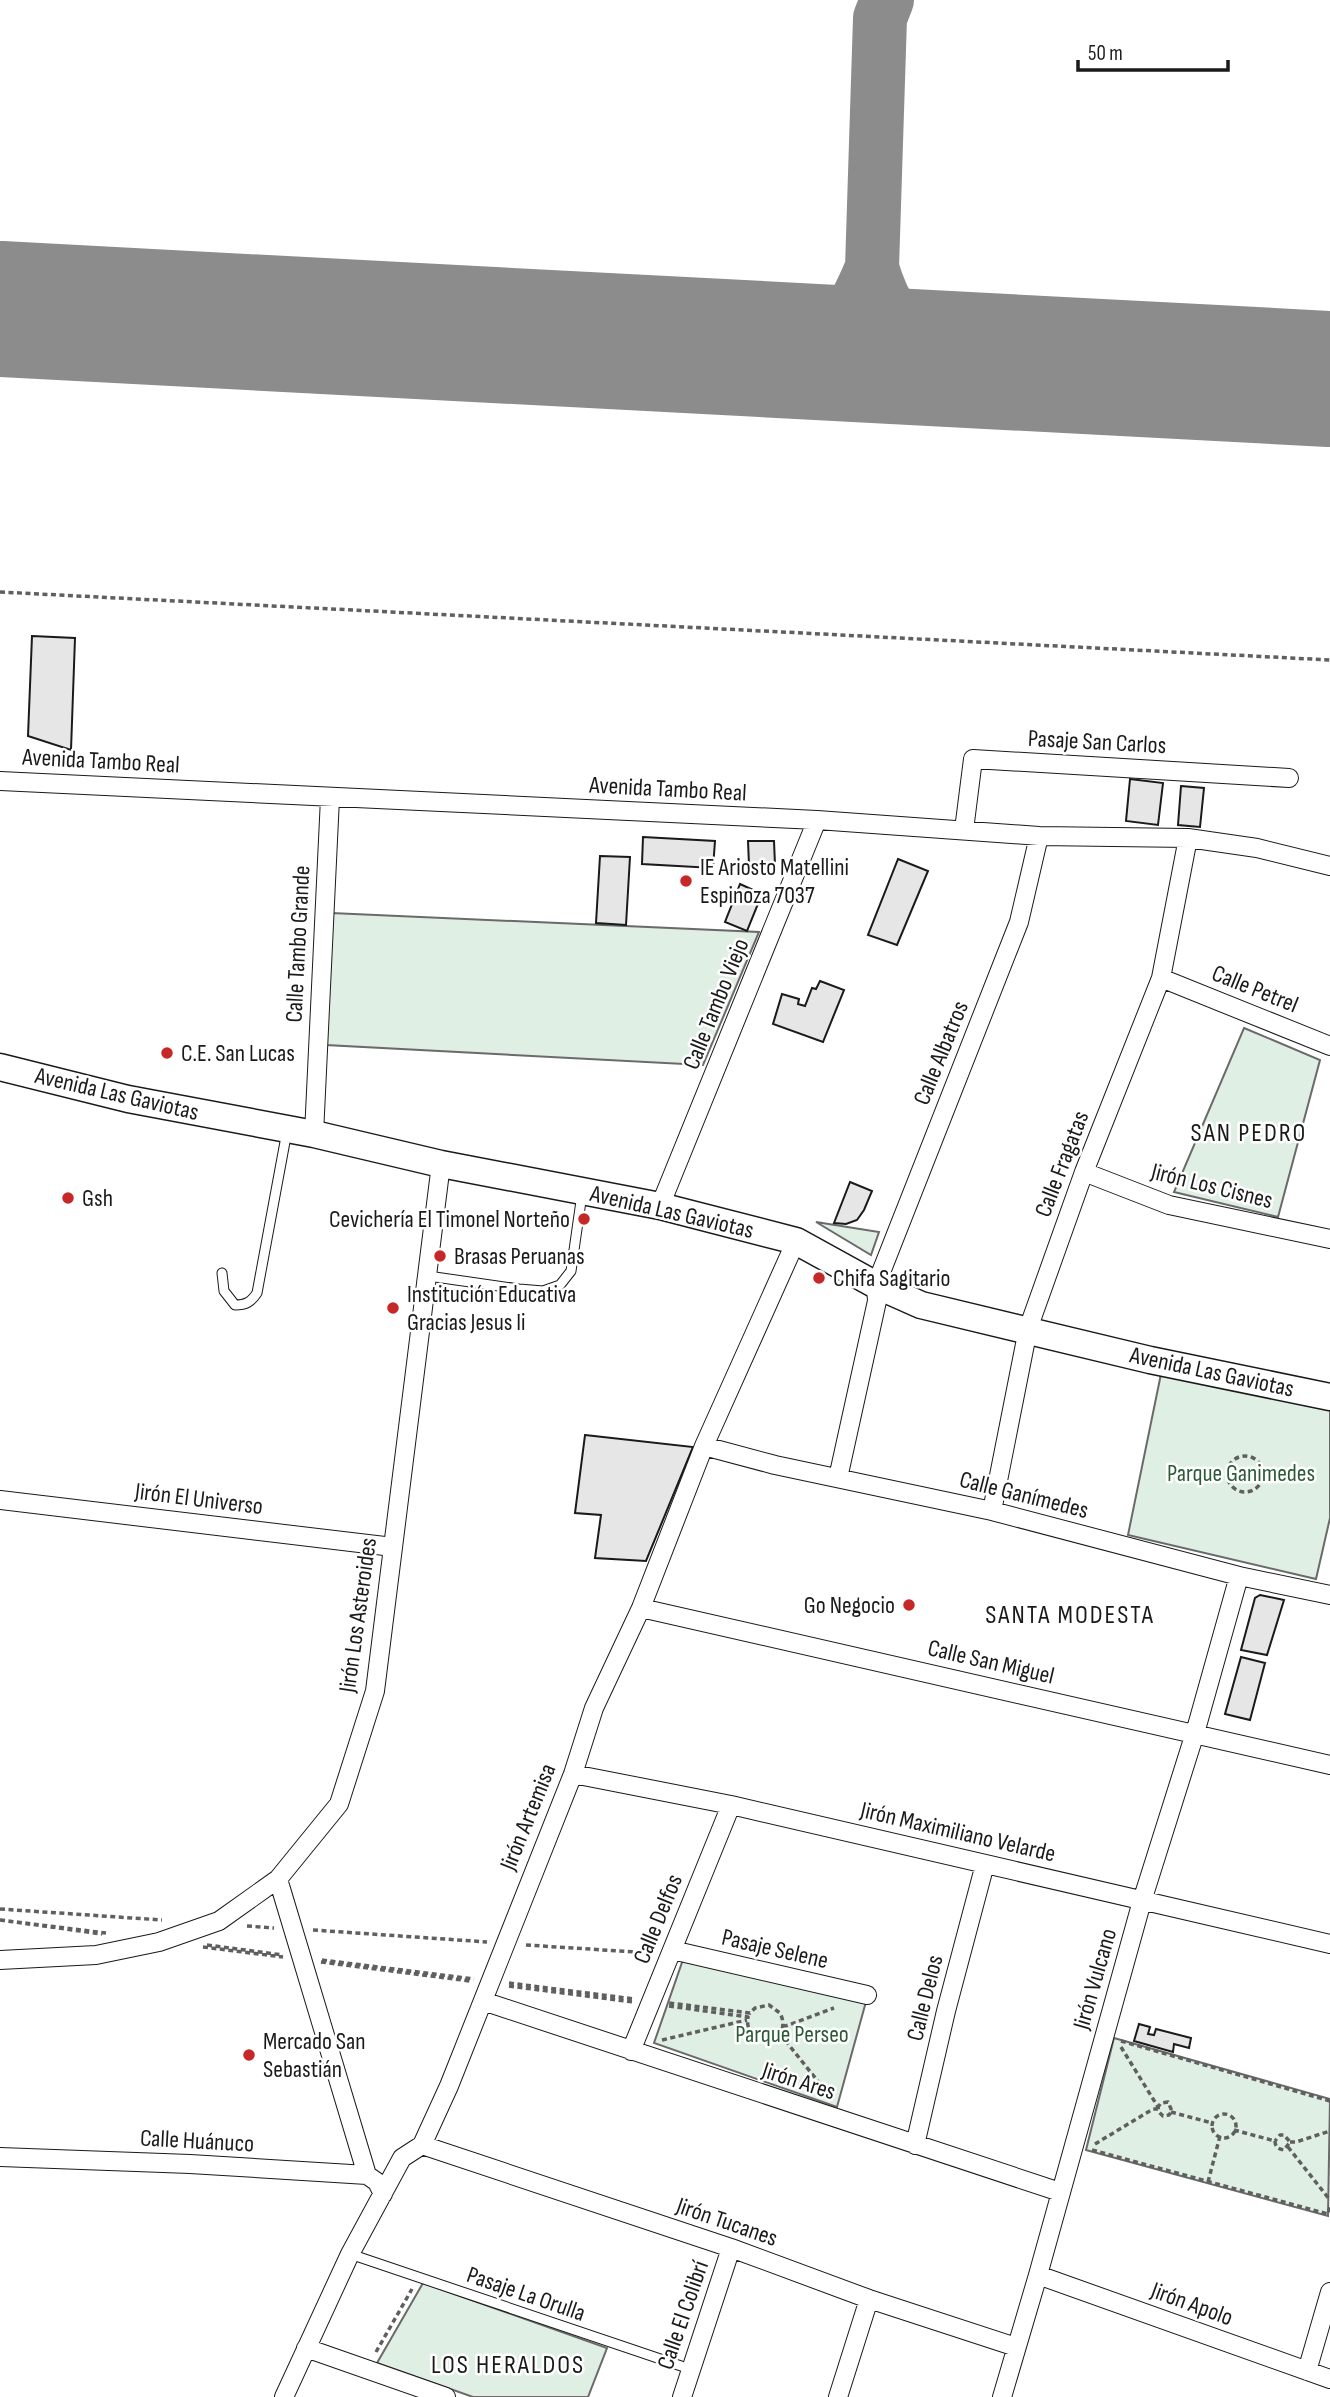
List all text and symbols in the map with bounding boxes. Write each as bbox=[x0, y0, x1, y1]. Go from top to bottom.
scale bar bbox=[1078, 28, 1228, 72]
text: 50 m bbox=[1088, 41, 1123, 66]
street label: Pasaje San Carlos bbox=[1027, 724, 1167, 760]
street label: Avenida Tambo Real bbox=[21, 742, 180, 780]
street label: Avenida Tambo Real bbox=[588, 770, 747, 808]
place label: IE Ariosto Matellini Espinoza 7037 bbox=[700, 853, 849, 910]
street label: Calle Tambo Grande bbox=[279, 865, 317, 1023]
marker: IE Ariosto Matellini Espinoza 7037 bbox=[678, 873, 694, 889]
street label: Calle Tambo Viejo bbox=[677, 934, 755, 1074]
street label: Calle Petrel bbox=[1208, 959, 1302, 1019]
street label: Calle Albatros bbox=[907, 997, 975, 1109]
place label: C.E. San Lucas bbox=[181, 1039, 295, 1068]
marker: C.E. San Lucas bbox=[159, 1045, 175, 1061]
street label: Avenida Las Gaviotas bbox=[32, 1061, 202, 1127]
street label: Calle Fragatas bbox=[1029, 1107, 1095, 1221]
district label: SAN PEDRO bbox=[1191, 1118, 1307, 1149]
street label: Jirón Los Cisnes bbox=[1147, 1157, 1276, 1215]
street label: Avenida Las Gaviotas bbox=[587, 1179, 757, 1245]
place label: Gsh bbox=[82, 1184, 113, 1213]
marker: Gsh bbox=[60, 1190, 76, 1206]
place label: Cevichería El Timonel Norteño bbox=[329, 1205, 570, 1234]
marker: Cevichería El Timonel Norteño bbox=[576, 1211, 592, 1227]
place label: Brasas Peruanas bbox=[454, 1242, 585, 1271]
marker: Brasas Peruanas bbox=[432, 1248, 448, 1264]
place label: Chifa Sagitario bbox=[833, 1264, 950, 1293]
marker: Chifa Sagitario bbox=[811, 1270, 827, 1286]
place label: Institución Educativa Gracias Jesus Ii bbox=[407, 1280, 576, 1337]
marker: Institución Educativa Gracias Jesus Ii bbox=[385, 1300, 401, 1316]
street label: Avenida Las Gaviotas bbox=[1126, 1340, 1297, 1404]
park label: Parque Ganimedes bbox=[1167, 1459, 1315, 1488]
street label: Calle Ganímedes bbox=[956, 1465, 1092, 1525]
street label: Jirón El Universo bbox=[132, 1477, 265, 1521]
street label: Jirón Los Asteroides bbox=[333, 1536, 383, 1695]
place label: Go Negocio bbox=[804, 1591, 895, 1620]
marker: Go Negocio bbox=[901, 1597, 917, 1613]
district label: SANTA MODESTA bbox=[985, 1600, 1155, 1631]
street label: Calle San Miguel bbox=[925, 1633, 1057, 1691]
street label: Jirón Artemisa bbox=[493, 1760, 562, 1875]
street label: Jirón Maximiliano Velarde bbox=[857, 1795, 1058, 1869]
street label: Calle Delfos bbox=[627, 1870, 689, 1968]
street label: Pasaje Selene bbox=[719, 1923, 831, 1975]
street label: Jirón Vulcano bbox=[1067, 1925, 1123, 2034]
street label: Calle Delos bbox=[900, 1952, 950, 2044]
park label: Parque Perseo bbox=[735, 2020, 849, 2049]
place label: Mercado San Sebastián bbox=[263, 2027, 366, 2084]
marker: Mercado San Sebastián bbox=[241, 2047, 257, 2063]
street label: Jirón Ares bbox=[758, 2055, 839, 2106]
street label: Calle Huánuco bbox=[139, 2124, 255, 2158]
street label: Jirón Tucanes bbox=[672, 2191, 781, 2253]
street label: Calle El Colibrí bbox=[651, 2256, 715, 2373]
street label: Pasaje La Orulla bbox=[463, 2260, 589, 2328]
street label: Jirón Apolo bbox=[1146, 2275, 1237, 2332]
district label: LOS HERALDOS bbox=[431, 2350, 585, 2381]

